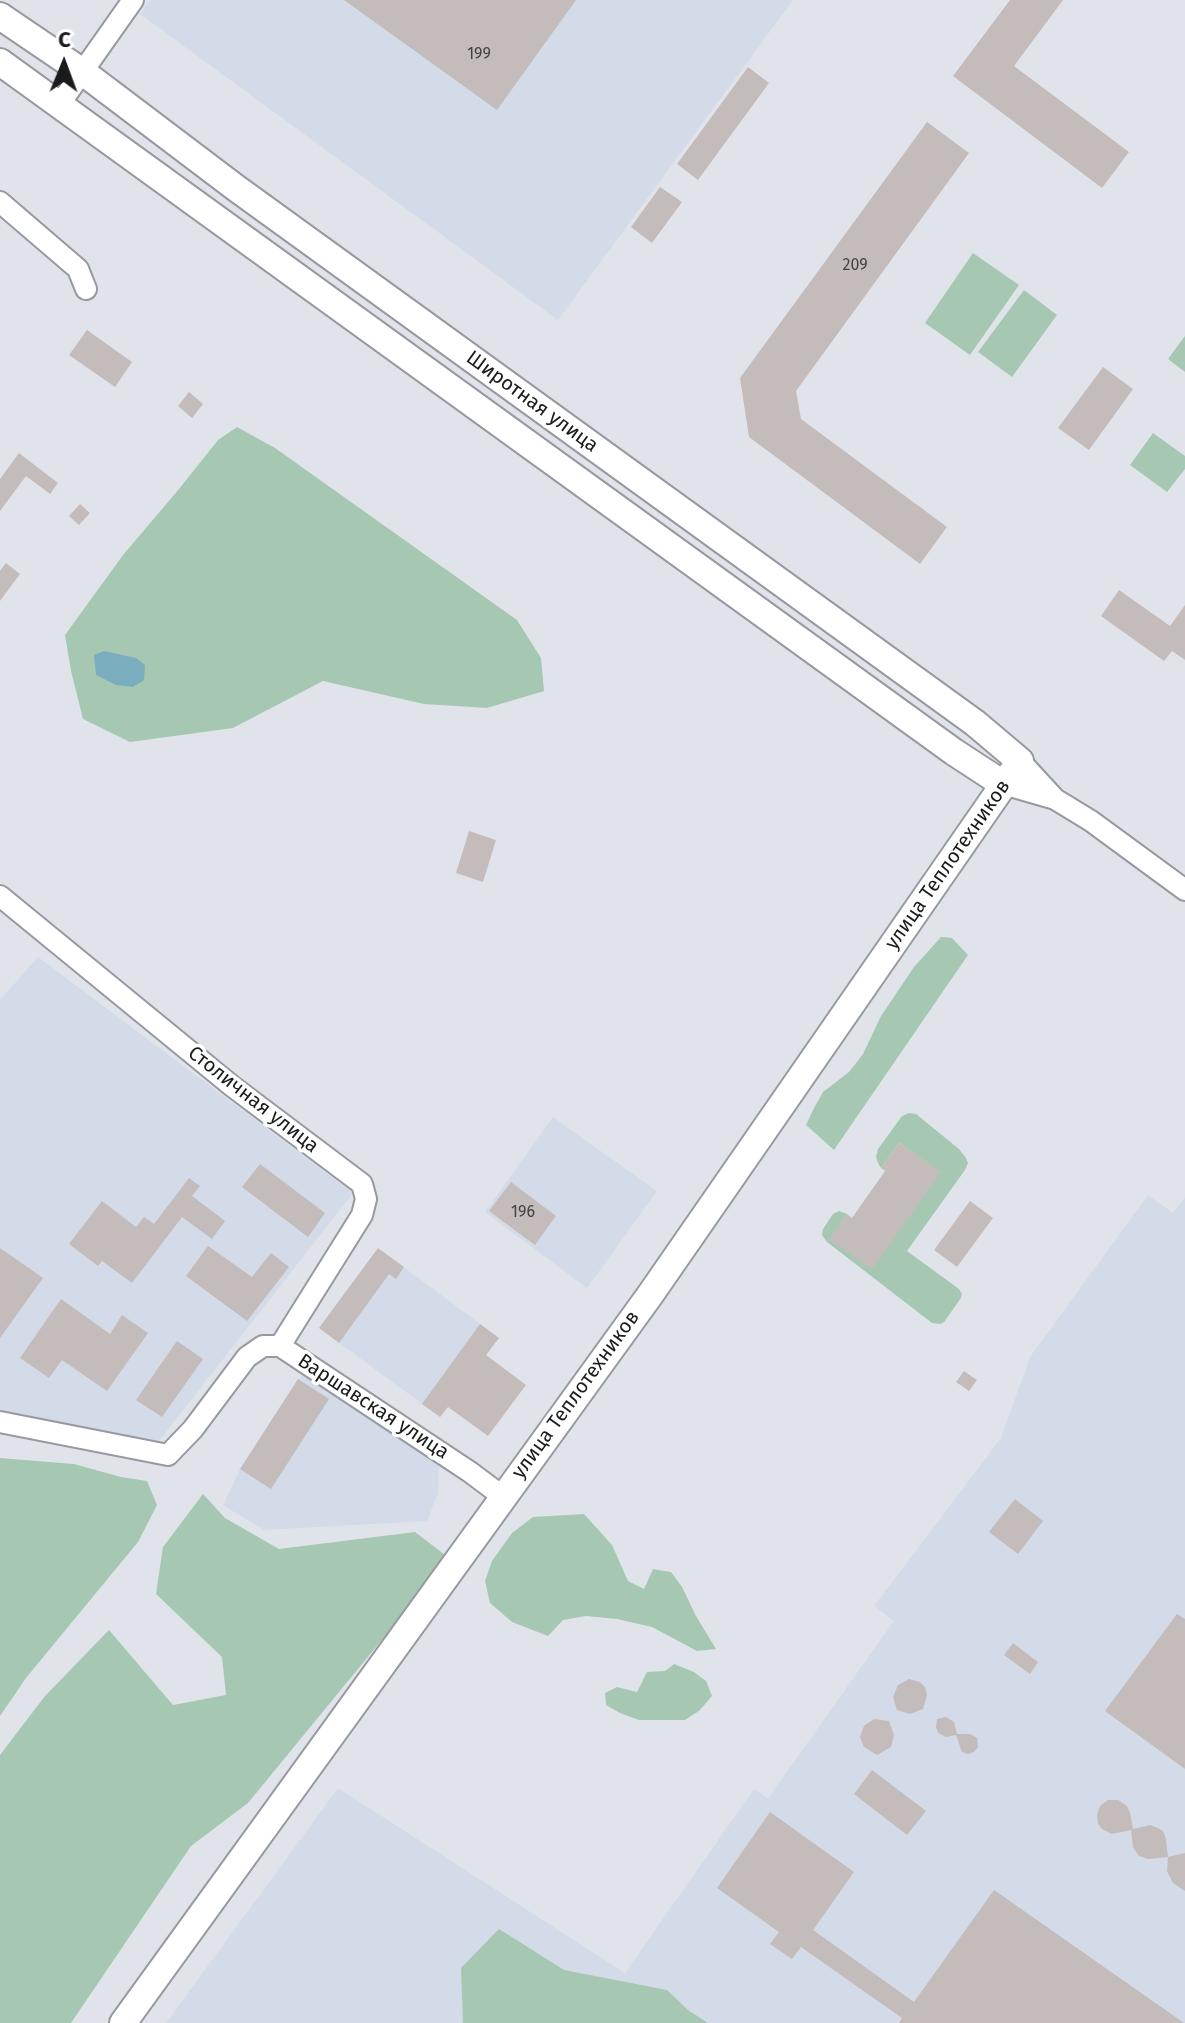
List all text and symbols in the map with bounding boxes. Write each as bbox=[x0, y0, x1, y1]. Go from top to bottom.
north arrow bbox=[24, 24, 104, 104]
text: С bbox=[58, 26, 71, 53]
house number: 199 bbox=[467, 45, 491, 65]
house number: 209 bbox=[842, 256, 868, 276]
street label: Широтная улица bbox=[461, 346, 603, 458]
street label: улица Теплотехников bbox=[880, 776, 1016, 954]
street label: Столичная улица bbox=[183, 1041, 323, 1159]
house number: 196 bbox=[511, 1203, 535, 1223]
street label: улица Теплотехников bbox=[507, 1306, 645, 1484]
street label: Варшавская улица bbox=[293, 1349, 453, 1465]

